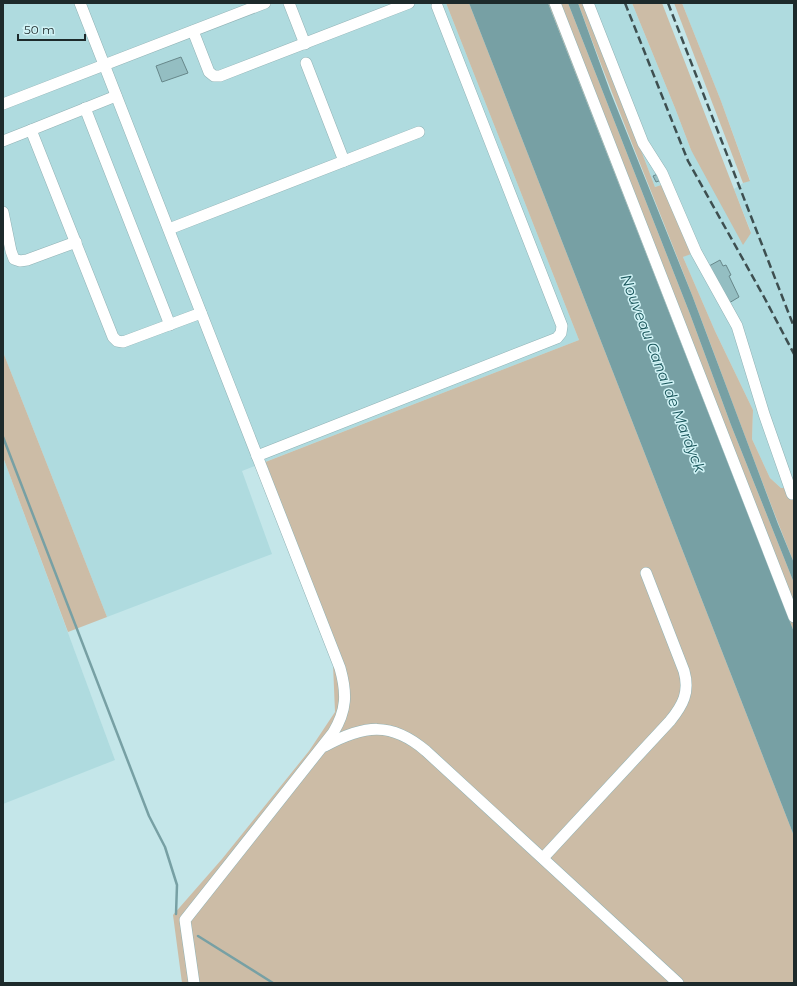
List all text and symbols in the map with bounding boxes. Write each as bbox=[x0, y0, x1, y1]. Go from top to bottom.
scale bar bbox=[18, 16, 85, 42]
text: 50 m bbox=[24, 22, 55, 37]
water label: Nouveau Canal de Mardyck bbox=[616, 271, 710, 476]

